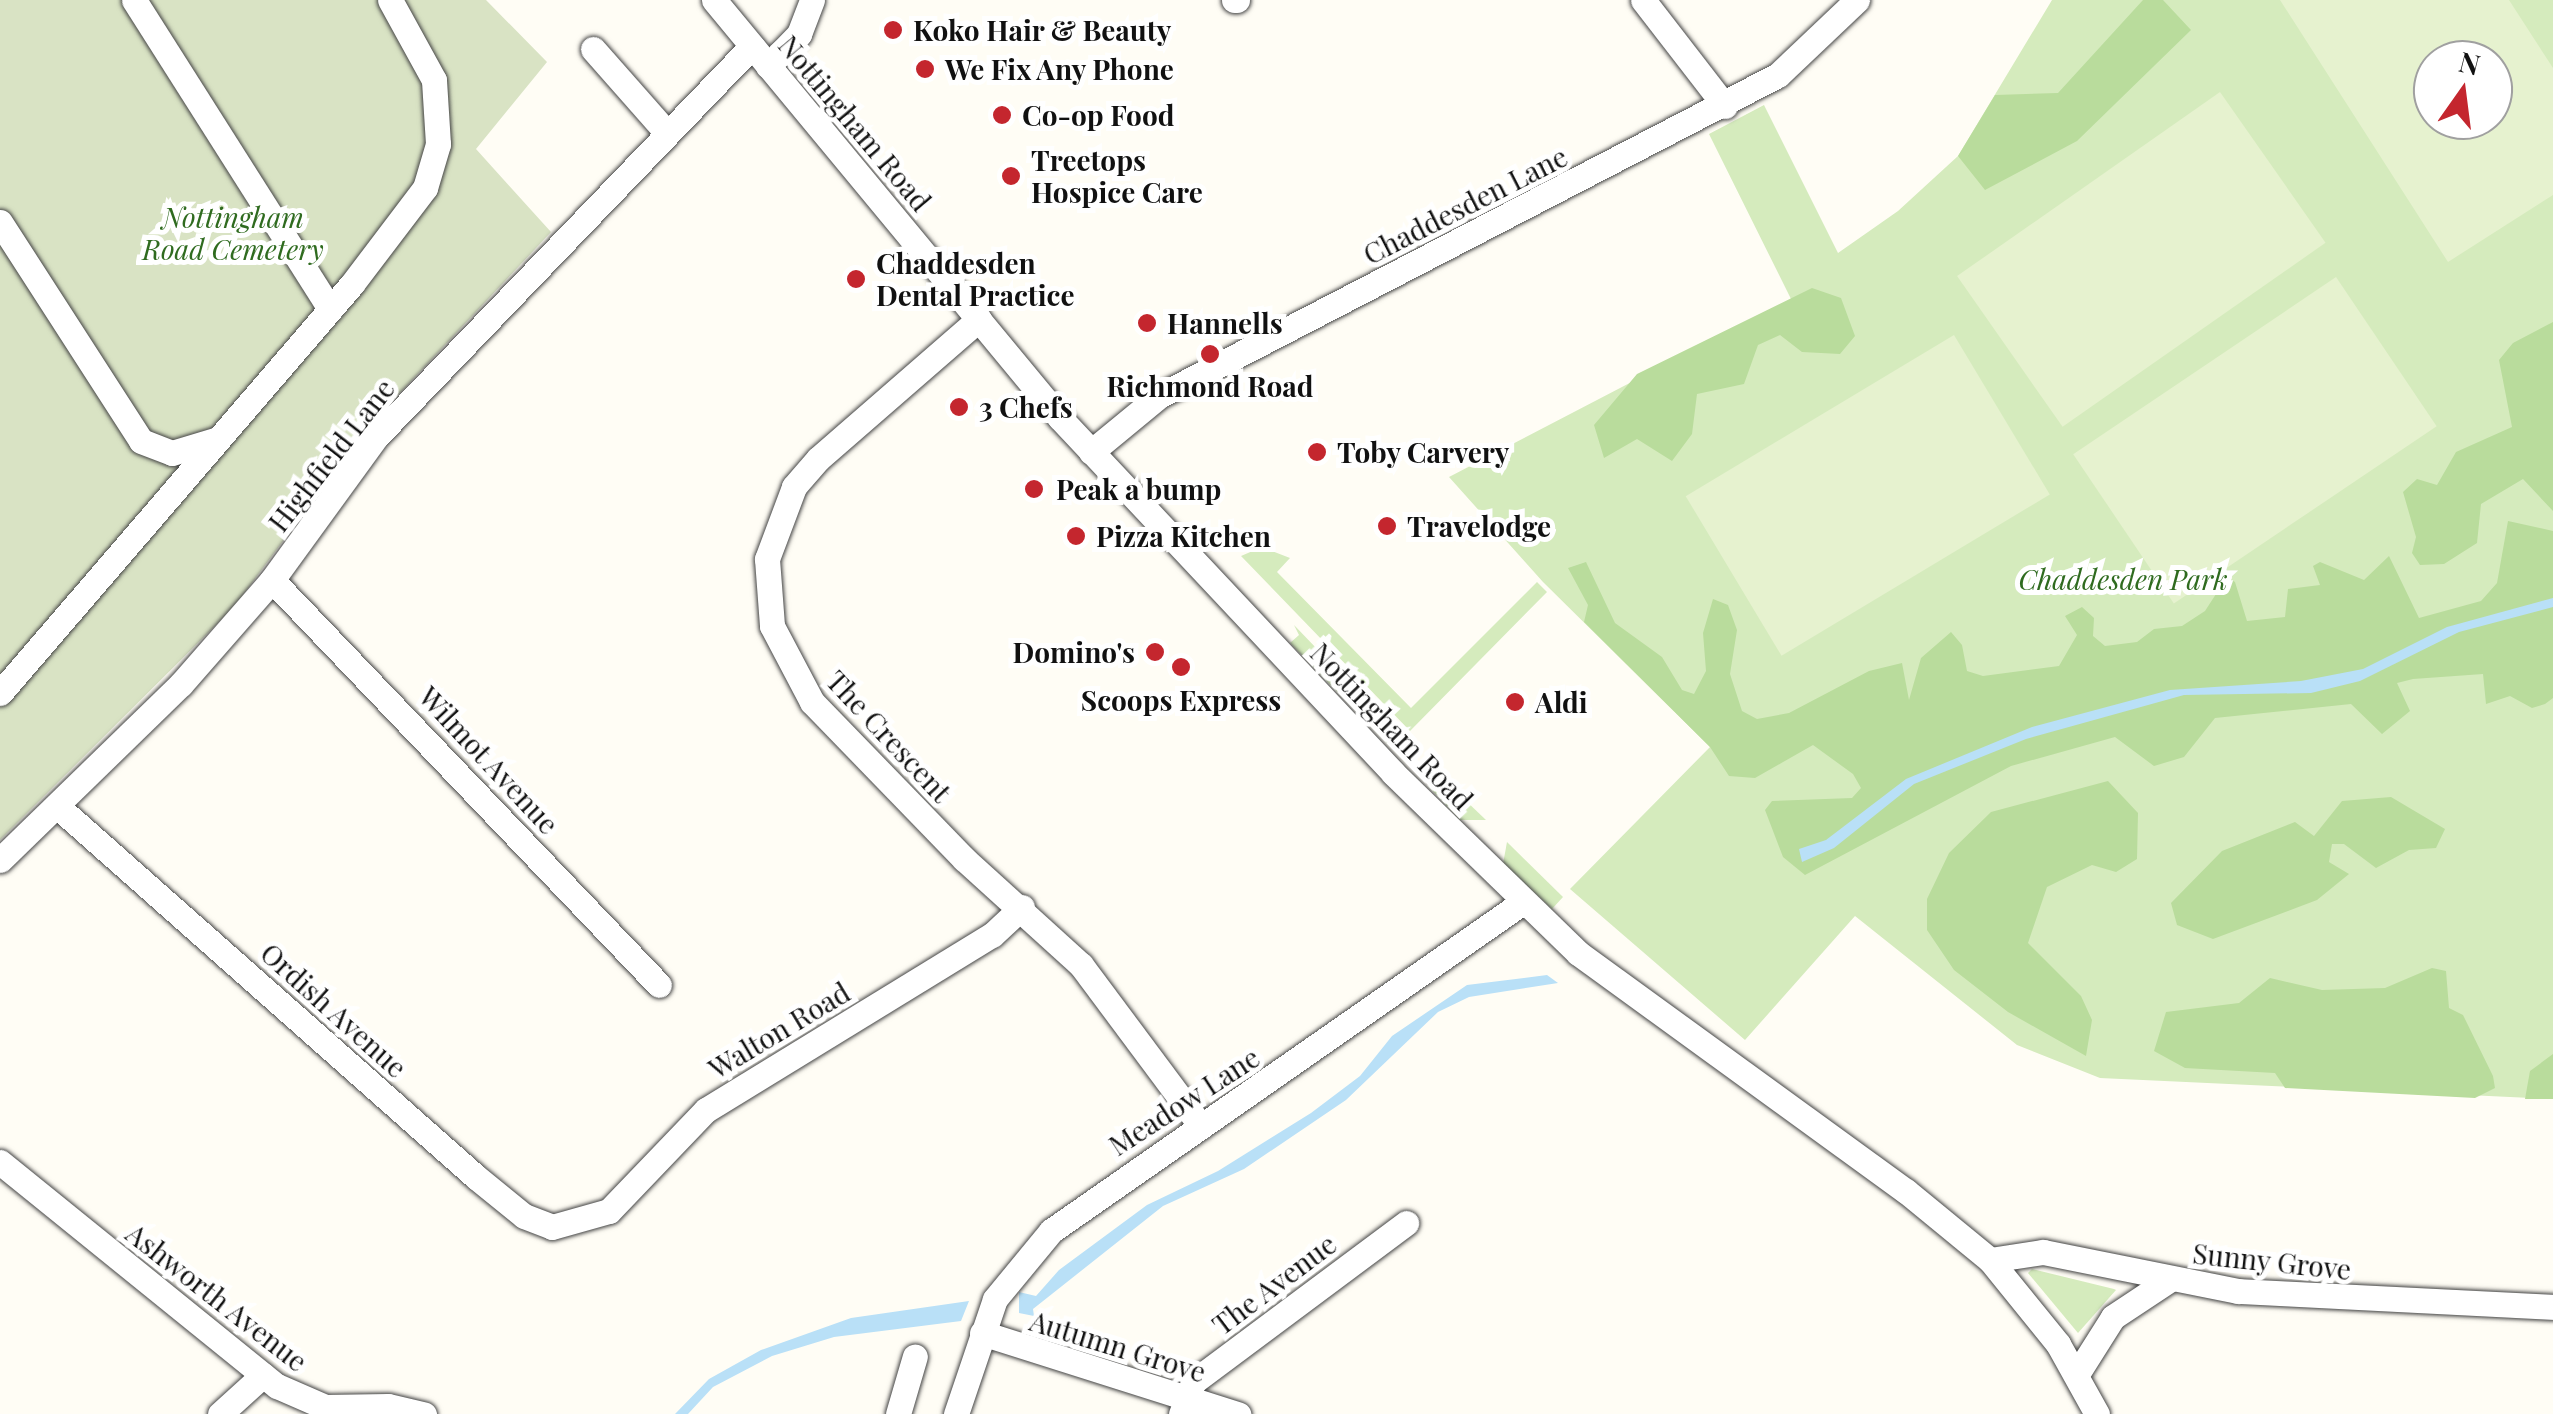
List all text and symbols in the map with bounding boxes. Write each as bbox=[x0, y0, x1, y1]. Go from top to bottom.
place label: Koko Hair & Beauty bbox=[913, 13, 1172, 47]
marker: Koko Hair & Beauty bbox=[882, 19, 904, 41]
street label: Nottingham Road bbox=[772, 28, 938, 218]
north arrow bbox=[2413, 40, 2513, 140]
text: N bbox=[2456, 42, 2484, 83]
place label: We Fix Any Phone bbox=[945, 52, 1176, 86]
marker: We Fix Any Phone bbox=[914, 58, 936, 80]
place label: Co-op Food bbox=[1022, 98, 1174, 132]
marker: Co-op Food bbox=[991, 104, 1013, 126]
street label: Chaddesden Lane bbox=[1357, 139, 1573, 271]
place label: Treetops Hospice Care bbox=[1031, 143, 1203, 209]
marker: Treetops Hospice Care bbox=[1000, 165, 1022, 187]
park label: Nottingham Road Cemetery bbox=[142, 200, 324, 266]
place label: Chaddesden Dental Practice bbox=[876, 246, 1075, 312]
marker: Chaddesden Dental Practice bbox=[845, 268, 867, 290]
place label: Hannells bbox=[1167, 306, 1283, 340]
marker: Hannells bbox=[1136, 312, 1158, 334]
marker: Richmond Road bbox=[1199, 343, 1221, 365]
place label: Richmond Road bbox=[1106, 369, 1314, 403]
street label: Highfield Lane bbox=[261, 372, 401, 538]
place label: 3 Chefs bbox=[979, 390, 1073, 424]
marker: 3 Chefs bbox=[948, 396, 970, 418]
place label: Toby Carvery bbox=[1337, 435, 1510, 469]
marker: Toby Carvery bbox=[1306, 441, 1328, 463]
place label: Peak a bump bbox=[1056, 472, 1222, 506]
marker: Peak a bump bbox=[1021, 476, 1047, 502]
place label: Travelodge bbox=[1407, 509, 1551, 543]
marker: Travelodge bbox=[1376, 515, 1398, 537]
place label: Pizza Kitchen bbox=[1096, 519, 1271, 553]
marker: Pizza Kitchen bbox=[1065, 525, 1087, 547]
park label: Chaddesden Park bbox=[2018, 562, 2228, 596]
place label: Domino's bbox=[1012, 635, 1135, 669]
street label: Nottingham Road bbox=[1304, 636, 1480, 816]
marker: Domino's bbox=[1144, 641, 1166, 663]
marker: Scoops Express bbox=[1170, 656, 1192, 678]
street label: The Crescent bbox=[820, 663, 958, 809]
street label: Wilmot Avenue bbox=[412, 679, 566, 841]
place label: Scoops Express bbox=[1081, 683, 1281, 717]
place label: Aldi bbox=[1535, 685, 1588, 719]
marker: Aldi bbox=[1504, 691, 1526, 713]
street label: Ordish Avenue bbox=[254, 935, 414, 1085]
street label: Walton Road bbox=[702, 975, 856, 1085]
street label: Meadow Lane bbox=[1102, 1040, 1266, 1162]
street label: Ashworth Avenue bbox=[119, 1216, 315, 1378]
street label: The Avenue bbox=[1205, 1226, 1343, 1342]
street label: Sunny Grove bbox=[2191, 1236, 2353, 1286]
street label: Autumn Grove bbox=[1026, 1303, 1210, 1389]

